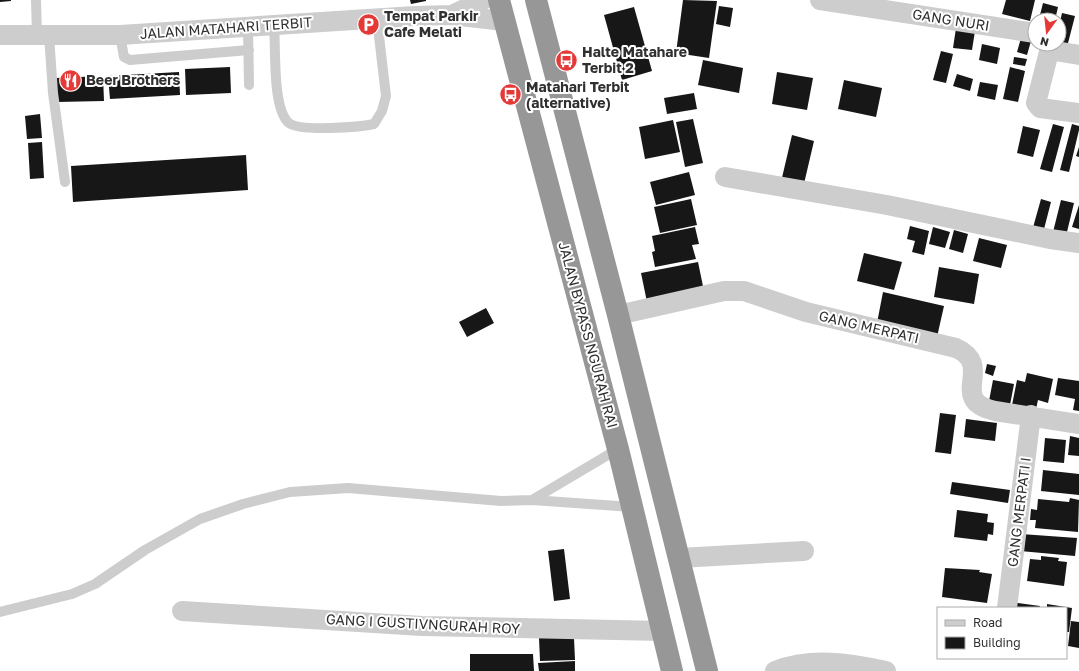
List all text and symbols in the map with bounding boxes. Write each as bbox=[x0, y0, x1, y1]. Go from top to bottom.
street label: GANG NURI bbox=[911, 5, 991, 34]
place label: Tempat Parkir Cafe Melati bbox=[384, 7, 479, 40]
parking icon: Tempat Parkir Cafe Melati bbox=[356, 11, 382, 37]
north arrow bbox=[1027, 12, 1067, 52]
street label: JALAN MATAHARI TERBIT bbox=[139, 13, 313, 42]
text: N bbox=[1039, 35, 1050, 50]
place label: Halte Matahare Terbit 2 bbox=[582, 43, 687, 76]
bus stop icon: Halte Matahare Terbit 2 bbox=[554, 47, 580, 73]
restaurant icon: Beer Brothers bbox=[57, 67, 83, 93]
place label: Beer Brothers bbox=[86, 71, 181, 88]
place label: Matahari Terbit (alternative) bbox=[526, 78, 630, 111]
bus stop icon: Matahari Terbit (alternative) bbox=[498, 82, 524, 108]
street label: JALAN BYPASS NGURAH RAI bbox=[555, 240, 622, 430]
street label: GANG MERPATI bbox=[817, 307, 921, 346]
street label: GANG MERPATI I bbox=[1003, 456, 1034, 568]
legend bbox=[937, 607, 1067, 659]
street label: GANG I GUSTIVNGURAH ROY bbox=[325, 610, 521, 637]
text: Road bbox=[973, 615, 1002, 630]
text: Building bbox=[973, 635, 1021, 650]

